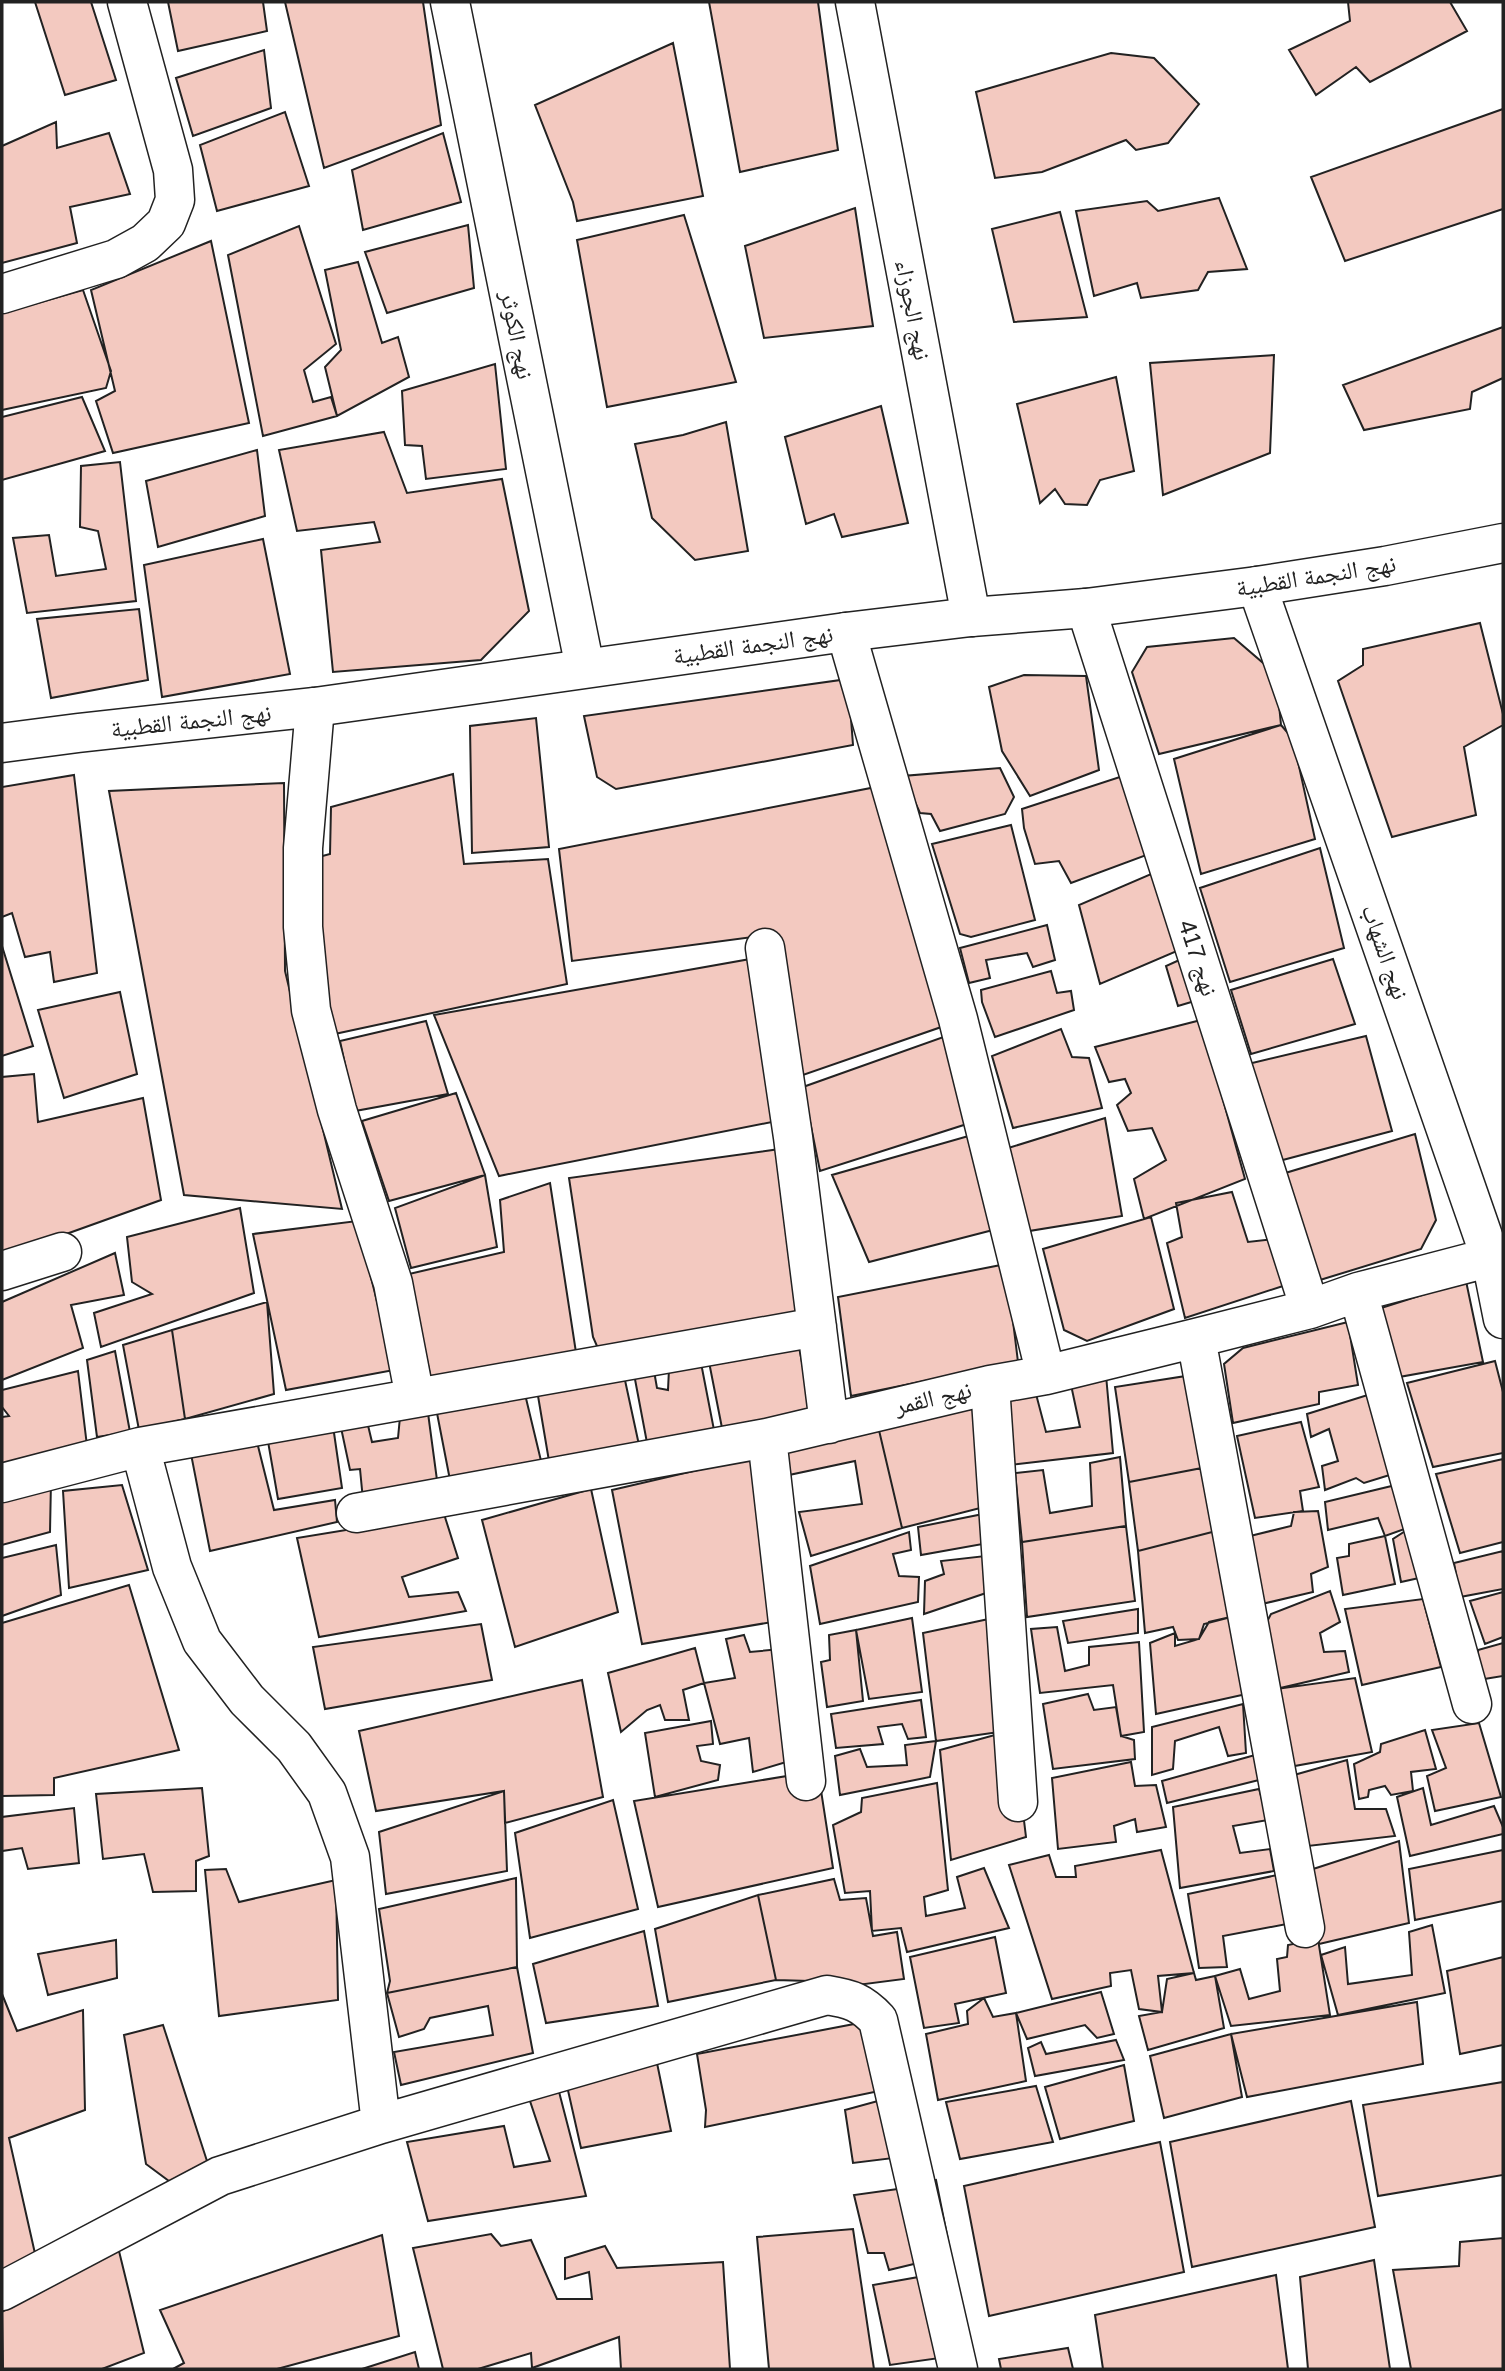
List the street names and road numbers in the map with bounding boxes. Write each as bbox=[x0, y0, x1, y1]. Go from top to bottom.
street label: نهج الجوزاء bbox=[889, 257, 936, 363]
street label: نهج الكوثر bbox=[494, 287, 539, 382]
street label: نهج النجمة القطبية bbox=[1234, 550, 1398, 603]
street label: نهج النجمة القطبية bbox=[671, 620, 835, 671]
street label: نهج النجمة القطبية bbox=[109, 699, 273, 744]
street label: نهج الشهاب bbox=[1355, 901, 1414, 1004]
street label: نهج 417 bbox=[1172, 916, 1223, 1000]
street label: نهج القمر bbox=[891, 1376, 974, 1422]

